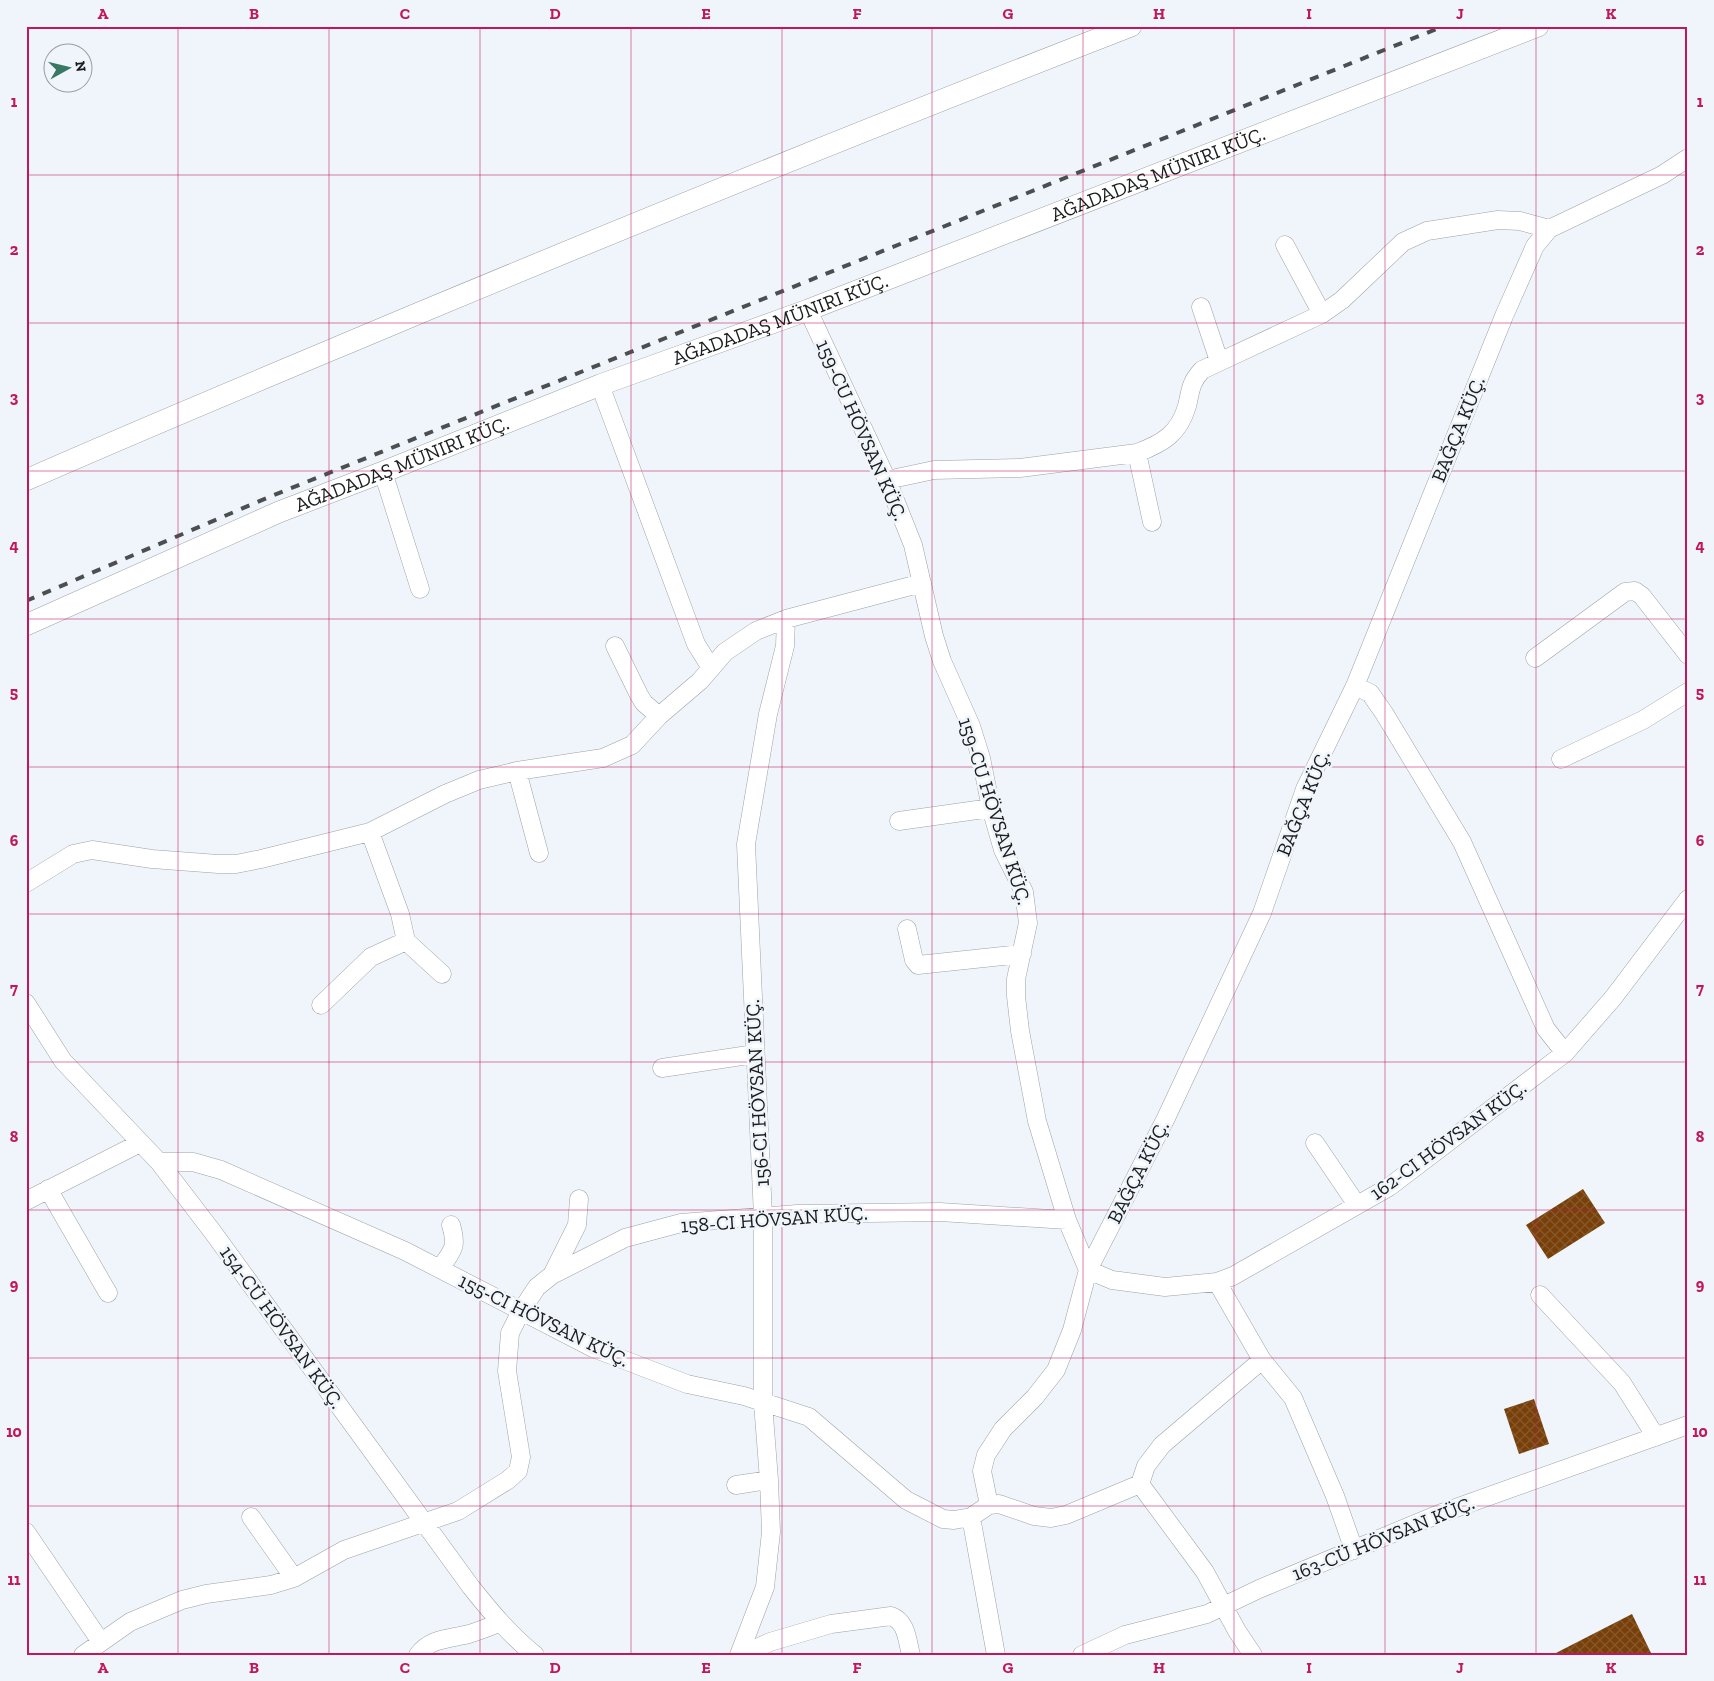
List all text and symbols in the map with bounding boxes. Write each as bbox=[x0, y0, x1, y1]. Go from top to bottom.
text: A bbox=[98, 4, 109, 23]
text: B bbox=[249, 4, 259, 23]
text: C bbox=[400, 4, 410, 23]
text: D bbox=[549, 4, 561, 23]
text: E bbox=[701, 4, 711, 23]
text: F bbox=[852, 4, 862, 23]
text: G bbox=[1003, 4, 1014, 23]
text: H bbox=[1153, 4, 1165, 23]
text: I bbox=[1306, 4, 1312, 23]
text: J bbox=[1456, 4, 1464, 23]
text: K bbox=[1606, 4, 1617, 23]
north arrow bbox=[42, 42, 92, 92]
text: N bbox=[71, 60, 90, 73]
text: 1 bbox=[11, 92, 18, 111]
text: 1 bbox=[1697, 92, 1704, 111]
street label: AĞADADAŞ MÜNIRI KÜÇ. bbox=[1047, 121, 1269, 226]
text: 2 bbox=[10, 240, 19, 259]
text: 2 bbox=[1696, 240, 1705, 259]
street label: AĞADADAŞ MÜNIRI KÜÇ. bbox=[669, 268, 891, 370]
street label: 159-CU HÖVSAN KÜÇ. bbox=[811, 336, 913, 524]
street label: BAĞÇA KÜÇ. bbox=[1426, 373, 1490, 485]
text: 3 bbox=[10, 388, 19, 407]
text: 3 bbox=[1696, 388, 1705, 407]
street label: AĞADADAŞ MÜNIRI KÜÇ. bbox=[291, 411, 512, 517]
text: 4 bbox=[9, 536, 19, 555]
text: 4 bbox=[1695, 536, 1705, 555]
text: 5 bbox=[10, 683, 18, 702]
text: 5 bbox=[1696, 683, 1704, 702]
street label: 159-CU HÖVSAN KÜÇ. bbox=[953, 714, 1037, 908]
street label: BAĞÇA KÜÇ. bbox=[1271, 747, 1335, 859]
text: 6 bbox=[10, 831, 19, 850]
text: 6 bbox=[1696, 831, 1705, 850]
text: 7 bbox=[10, 979, 18, 998]
text: 7 bbox=[1696, 979, 1704, 998]
street label: 156-CI HÖVSAN KÜÇ. bbox=[740, 999, 774, 1187]
street label: 162-CI HÖVSAN KÜÇ. bbox=[1365, 1075, 1531, 1205]
street label: BAĞÇA KÜÇ. bbox=[1102, 1117, 1174, 1227]
text: 8 bbox=[10, 1127, 19, 1146]
text: 8 bbox=[1696, 1127, 1705, 1146]
street label: 158-CI HÖVSAN KÜÇ. bbox=[680, 1200, 868, 1238]
street label: 154-CÜ HÖVSAN KÜÇ. bbox=[215, 1241, 349, 1413]
street label: 155-CI HÖVSAN KÜÇ. bbox=[455, 1268, 633, 1372]
text: 9 bbox=[10, 1275, 19, 1294]
text: 9 bbox=[1696, 1275, 1705, 1294]
text: 10 bbox=[6, 1422, 22, 1441]
text: 10 bbox=[1692, 1422, 1708, 1441]
street label: 163-CÜ HÖVSAN KÜÇ. bbox=[1288, 1490, 1478, 1586]
text: 11 bbox=[8, 1570, 21, 1589]
text: 11 bbox=[1694, 1570, 1707, 1589]
text: A bbox=[98, 1658, 109, 1677]
text: B bbox=[249, 1658, 259, 1677]
text: C bbox=[400, 1658, 410, 1677]
text: D bbox=[549, 1658, 561, 1677]
text: E bbox=[701, 1658, 711, 1677]
text: F bbox=[852, 1658, 862, 1677]
text: G bbox=[1003, 1658, 1014, 1677]
text: H bbox=[1153, 1658, 1165, 1677]
text: I bbox=[1306, 1658, 1312, 1677]
text: J bbox=[1456, 1658, 1464, 1677]
text: K bbox=[1606, 1658, 1617, 1677]

